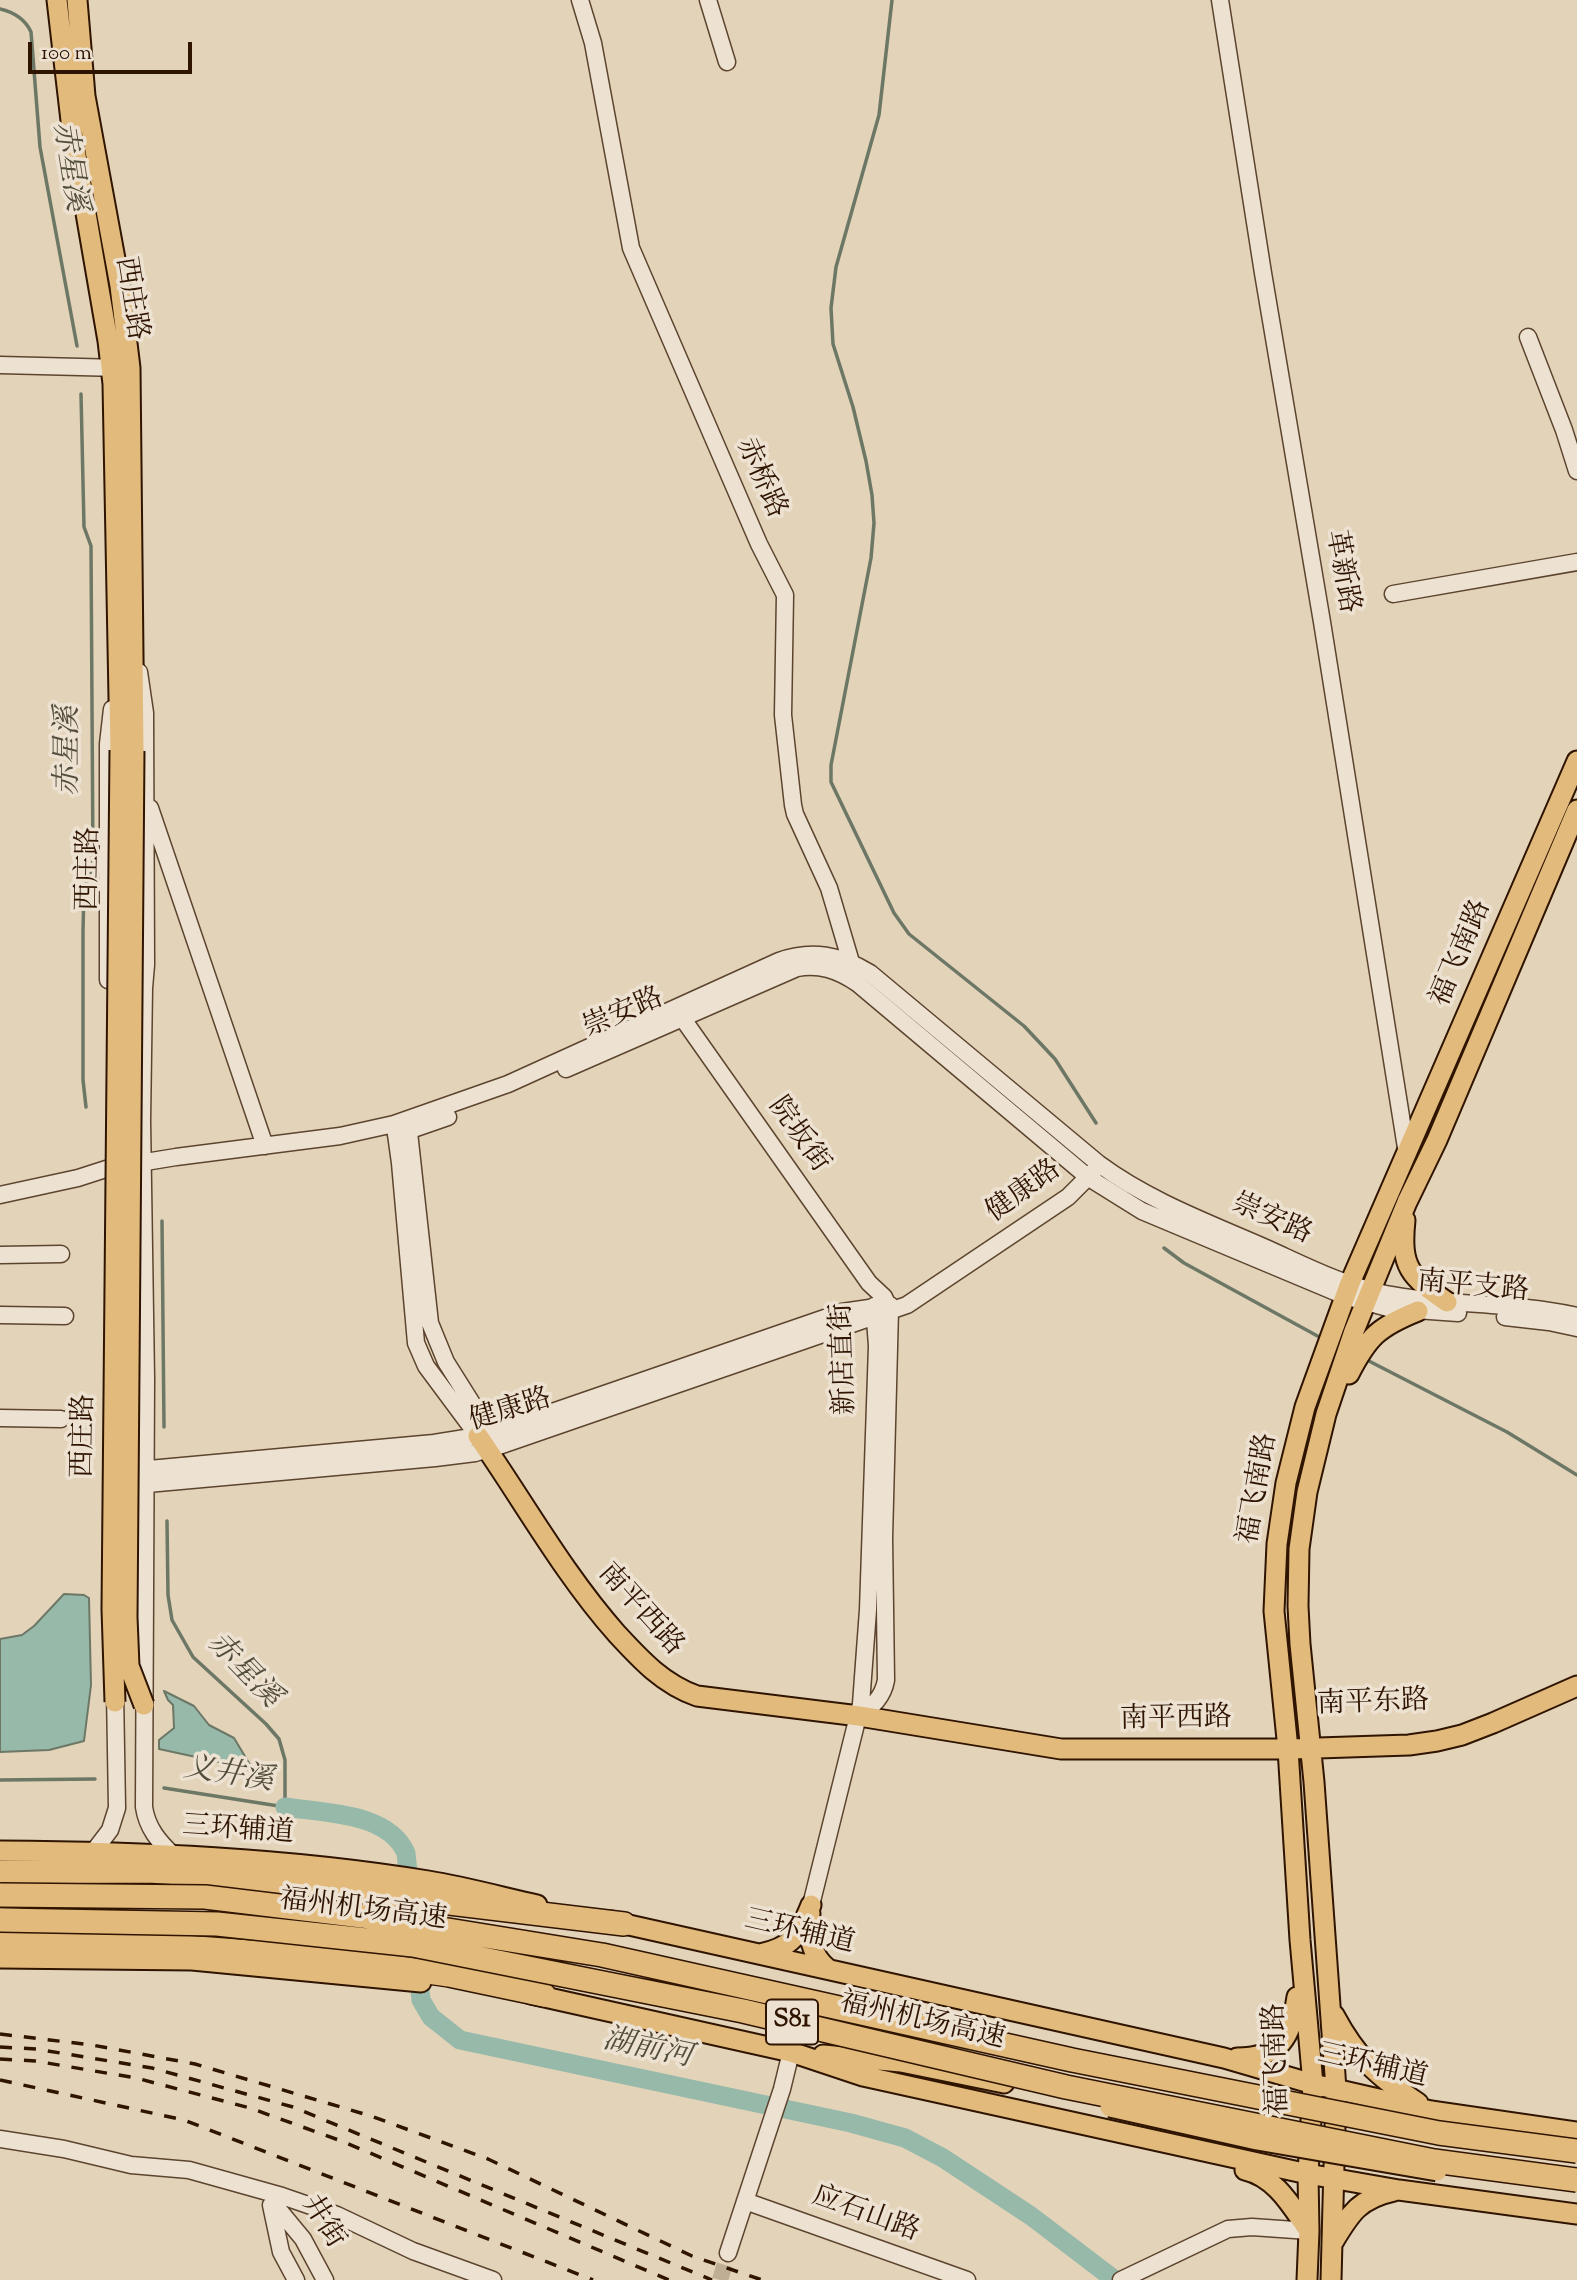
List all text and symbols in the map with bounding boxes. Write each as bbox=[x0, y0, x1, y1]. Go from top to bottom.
scale bar bbox=[32, 28, 196, 72]
text: 100 m bbox=[41, 39, 92, 69]
water label: 赤星溪 bbox=[42, 120, 92, 214]
street label: 西庄路 bbox=[106, 255, 152, 343]
street label: 赤桥路 bbox=[727, 434, 791, 524]
street label: 革新路 bbox=[1316, 528, 1364, 616]
water label: 赤星溪 bbox=[53, 706, 89, 796]
street label: 西庄路 bbox=[73, 827, 109, 911]
street label: 福飞南路 bbox=[1426, 896, 1500, 1012]
street label: 崇安路 bbox=[579, 983, 669, 1047]
street label: 院坂街 bbox=[759, 1092, 835, 1180]
street label: 健康路 bbox=[981, 1155, 1069, 1231]
street label: 崇安路 bbox=[1226, 1189, 1316, 1253]
street label: 南平支路 bbox=[1416, 1267, 1530, 1311]
street label: 新店直街 bbox=[827, 1302, 865, 1416]
street label: 健康路 bbox=[466, 1384, 556, 1440]
street label: 西庄路 bbox=[68, 1394, 104, 1478]
street label: 福飞南路 bbox=[1234, 1431, 1286, 1547]
street label: 南平西路 bbox=[589, 1558, 689, 1664]
water label: 赤星溪 bbox=[198, 1627, 286, 1717]
street label: 南平东路 bbox=[1316, 1686, 1430, 1724]
street label: 南平西路 bbox=[1120, 1703, 1232, 1739]
water label: 义井溪 bbox=[181, 1752, 275, 1802]
street label: 三环辅道 bbox=[181, 1811, 295, 1853]
street label: 福州机场高速 bbox=[278, 1885, 448, 1939]
street label: 三环辅道 bbox=[741, 1905, 857, 1963]
street label: 福州机场高速 bbox=[836, 1988, 1008, 2058]
road number: S81 bbox=[766, 1999, 818, 2044]
street label: 福飞南路 bbox=[1260, 2002, 1298, 2116]
water label: 湖前河 bbox=[599, 2024, 695, 2078]
street label: 三环辅道 bbox=[1314, 2039, 1430, 2097]
street label: 应石山路 bbox=[807, 2181, 923, 2251]
street label: 井街 bbox=[292, 2190, 350, 2256]

